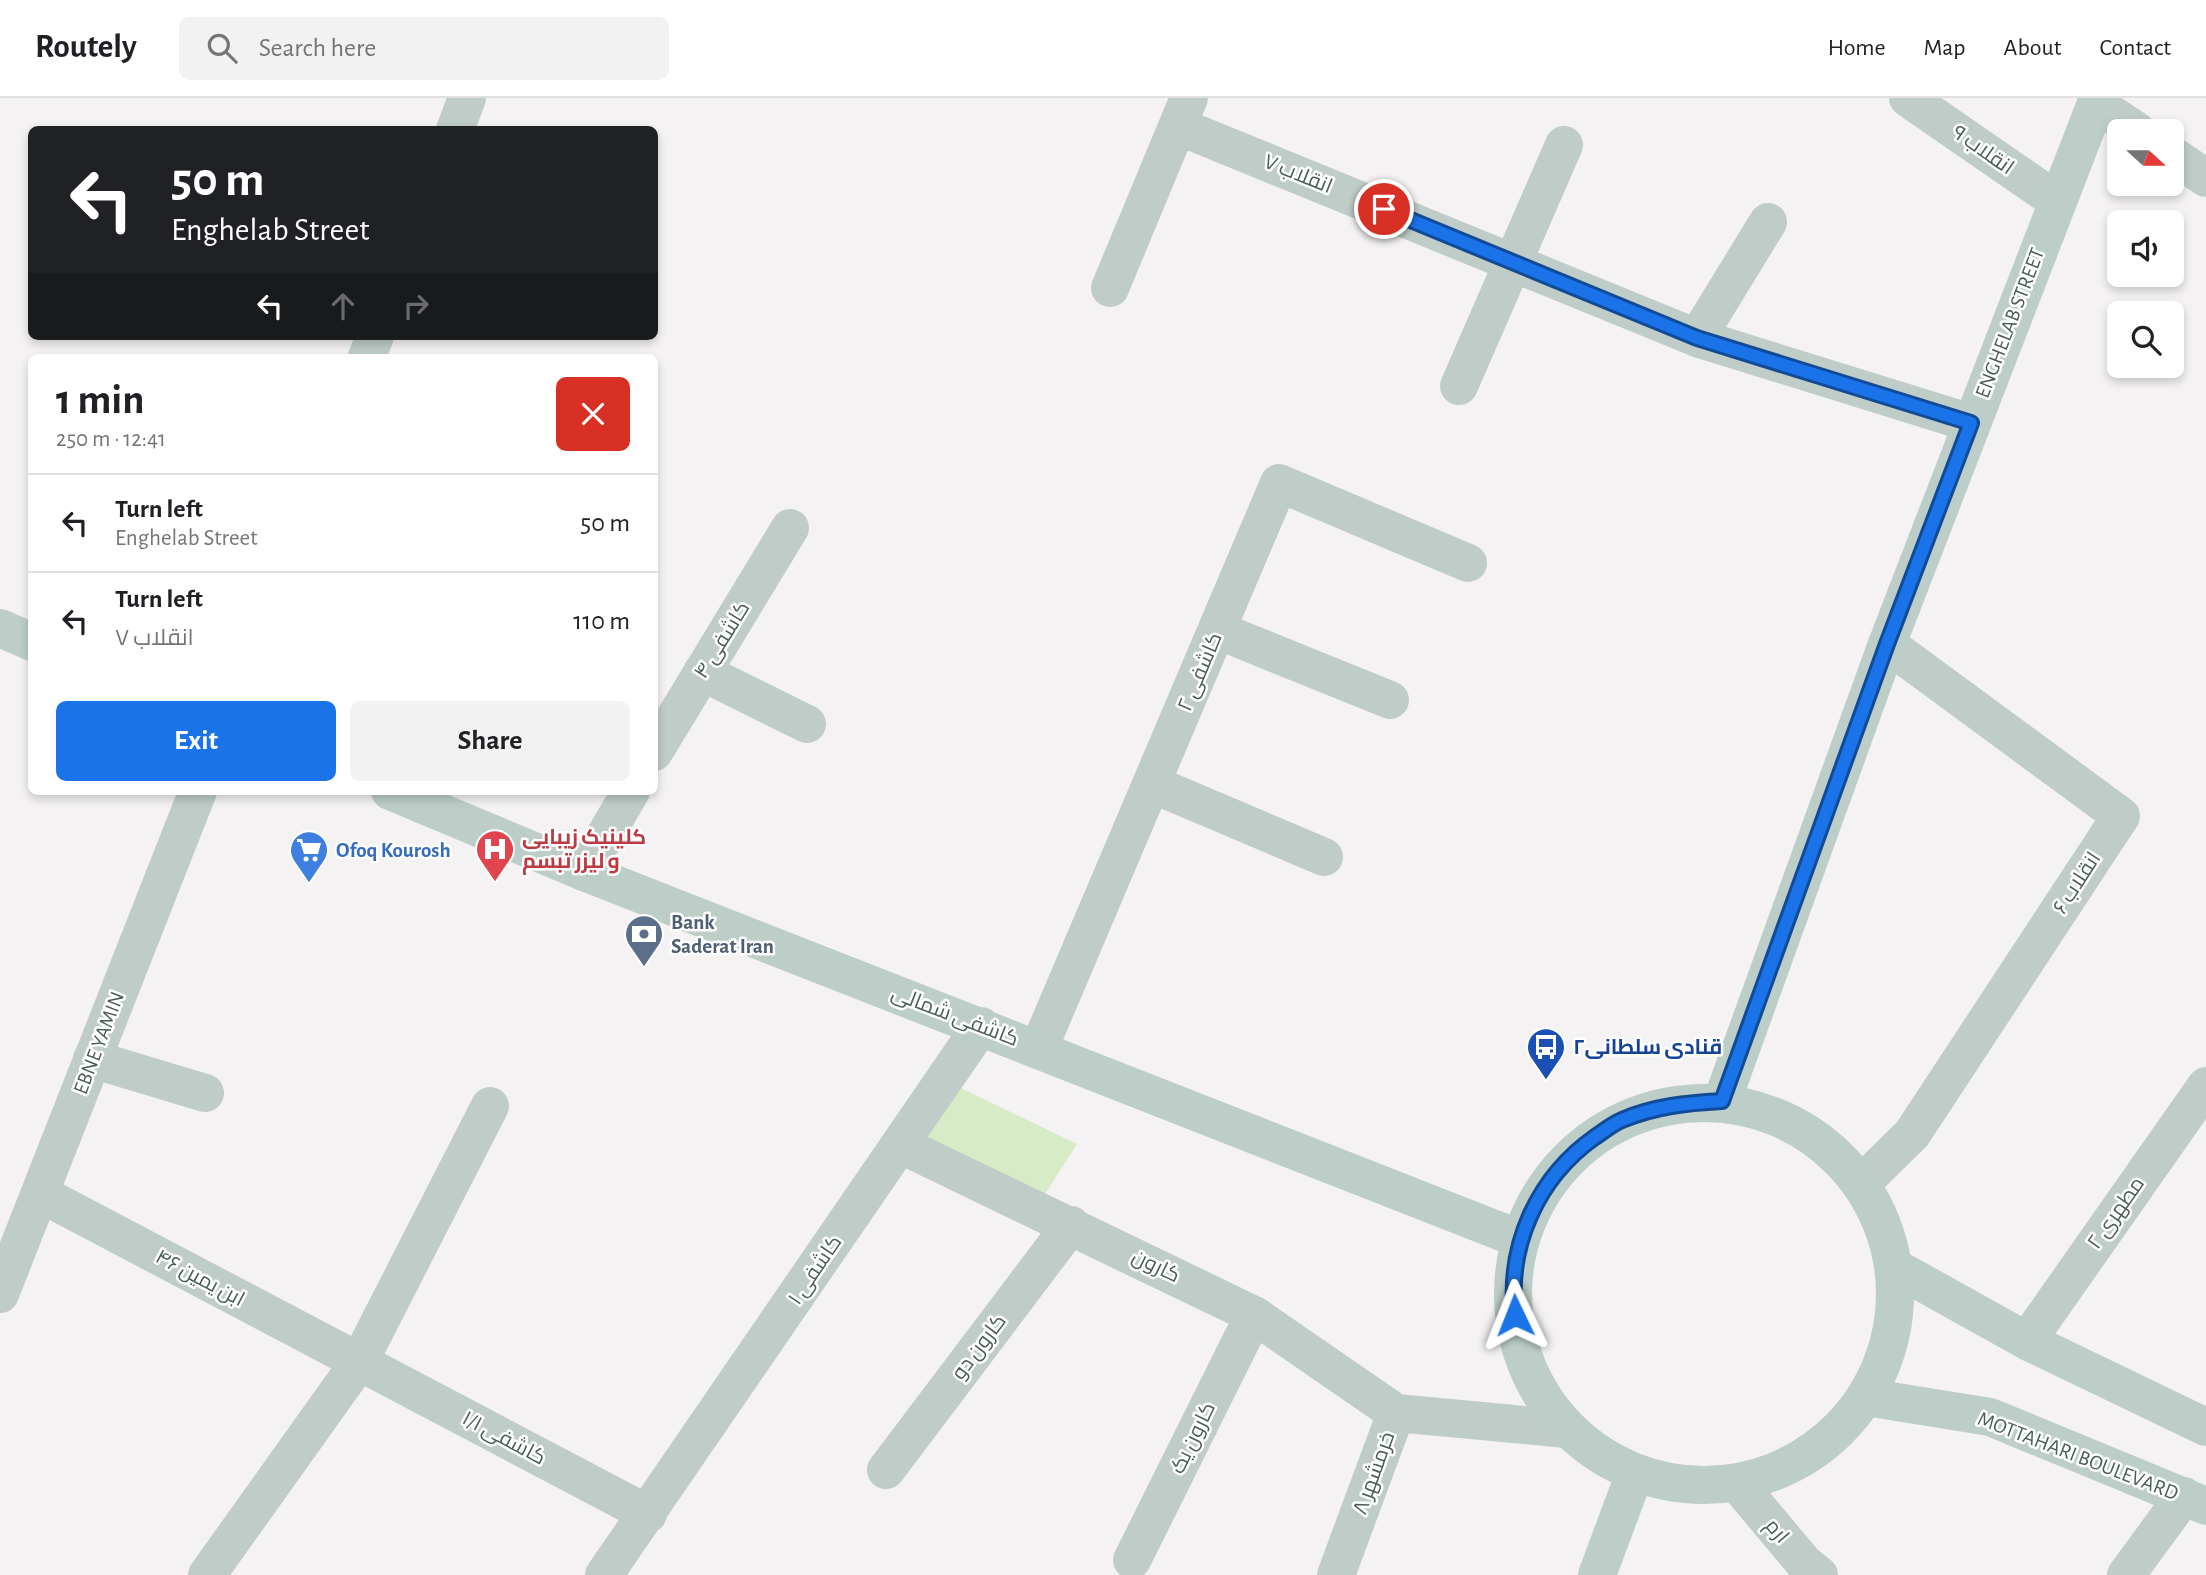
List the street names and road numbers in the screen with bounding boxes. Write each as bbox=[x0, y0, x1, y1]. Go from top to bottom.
street label: انقلاب ۹ bbox=[1948, 121, 2018, 179]
street label: انقلاب ۷ bbox=[1261, 151, 1335, 197]
street label: ENGHELAB STREET bbox=[1972, 245, 2048, 401]
street label: کاشفی ۴ bbox=[690, 598, 755, 683]
street label: کاشفی ۲ bbox=[1174, 630, 1228, 715]
street label: انقلاب ۶ bbox=[2049, 848, 2105, 918]
street label: کاشفی شمالی bbox=[888, 982, 1021, 1052]
street label: EBNE YAMIN bbox=[70, 989, 128, 1097]
street label: مطهری ۲ bbox=[2084, 1173, 2150, 1254]
street label: کاشفی ۱ bbox=[784, 1232, 847, 1310]
street label: ابن یمین ۴۶ bbox=[151, 1246, 248, 1312]
street label: کارون bbox=[1128, 1246, 1183, 1288]
street label: کارون دو bbox=[948, 1311, 1012, 1385]
street label: کارون یک bbox=[1167, 1399, 1221, 1478]
street label: کاشفی ۱/۱ bbox=[458, 1407, 549, 1470]
street label: MOTTAHARI BOULEVARD bbox=[1975, 1408, 2181, 1504]
street label: خرمشهر ۸ bbox=[1349, 1429, 1400, 1518]
street label: ارم bbox=[1759, 1515, 1793, 1549]

